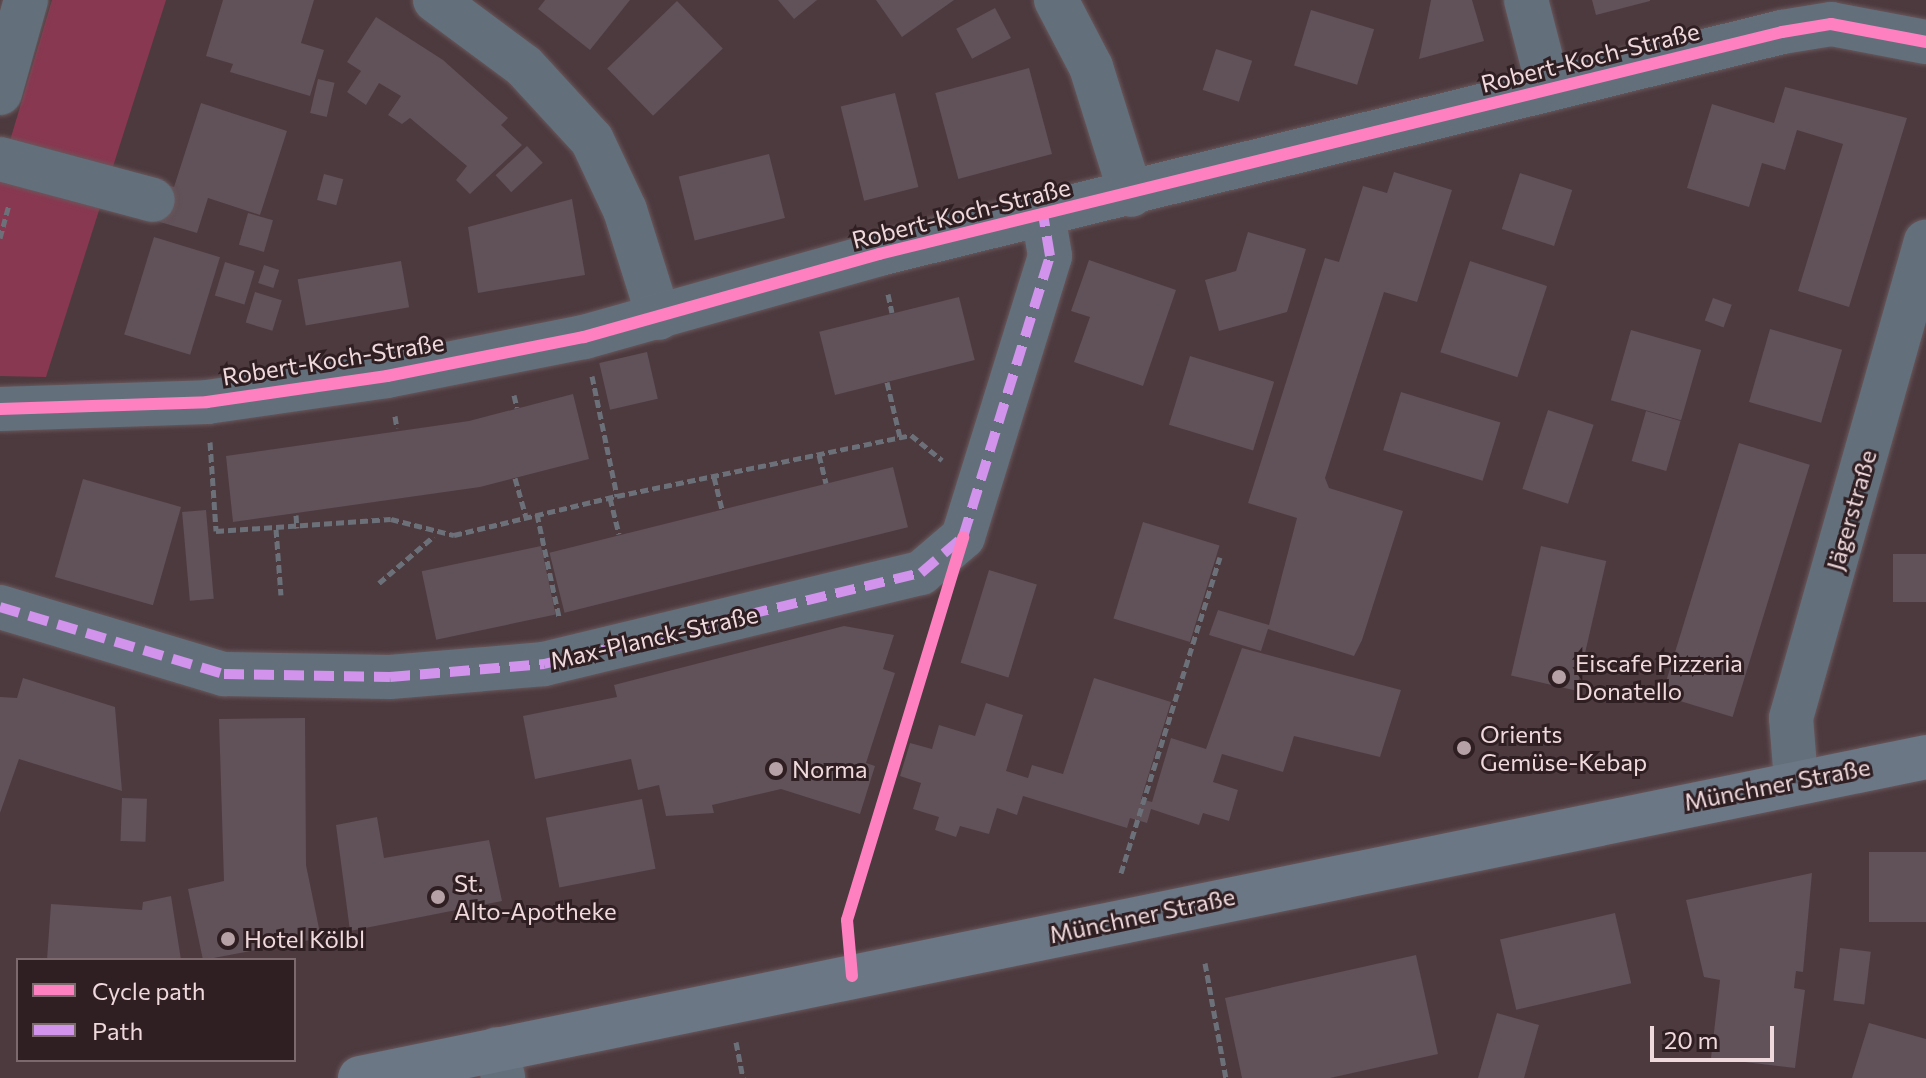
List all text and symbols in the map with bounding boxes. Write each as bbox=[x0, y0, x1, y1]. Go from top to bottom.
street label: Robert-Koch-Straße bbox=[1478, 16, 1702, 98]
street label: Robert-Koch-Straße bbox=[849, 172, 1073, 254]
street label: Robert-Koch-Straße bbox=[220, 327, 446, 391]
street label: Jägerstraße bbox=[1820, 447, 1882, 573]
street label: Max-Planck-Straße bbox=[547, 599, 761, 675]
place label: Eiscafe Pizzeria Donatello bbox=[1575, 649, 1743, 705]
marker: Eiscafe Pizzeria Donatello bbox=[1550, 668, 1568, 686]
place label: Orients Gemüse-Kebap bbox=[1480, 720, 1647, 776]
marker: Orients Gemüse-Kebap bbox=[1455, 739, 1473, 757]
street label: Münchner Straße bbox=[1681, 752, 1873, 816]
place label: Norma bbox=[792, 755, 868, 783]
marker: Norma bbox=[767, 760, 785, 778]
place label: St. Alto-Apotheke bbox=[454, 869, 617, 925]
street label: Münchner Straße bbox=[1047, 881, 1237, 949]
marker: St. Alto-Apotheke bbox=[429, 888, 447, 906]
place label: Hotel Kölbl bbox=[244, 925, 365, 953]
marker: Hotel Kölbl bbox=[219, 930, 237, 948]
legend bbox=[16, 958, 296, 1062]
text: Cycle path bbox=[92, 976, 206, 1005]
scale bar bbox=[1654, 1010, 1778, 1060]
text: Path bbox=[92, 1016, 143, 1045]
text: 20 m bbox=[1664, 1025, 1718, 1054]

